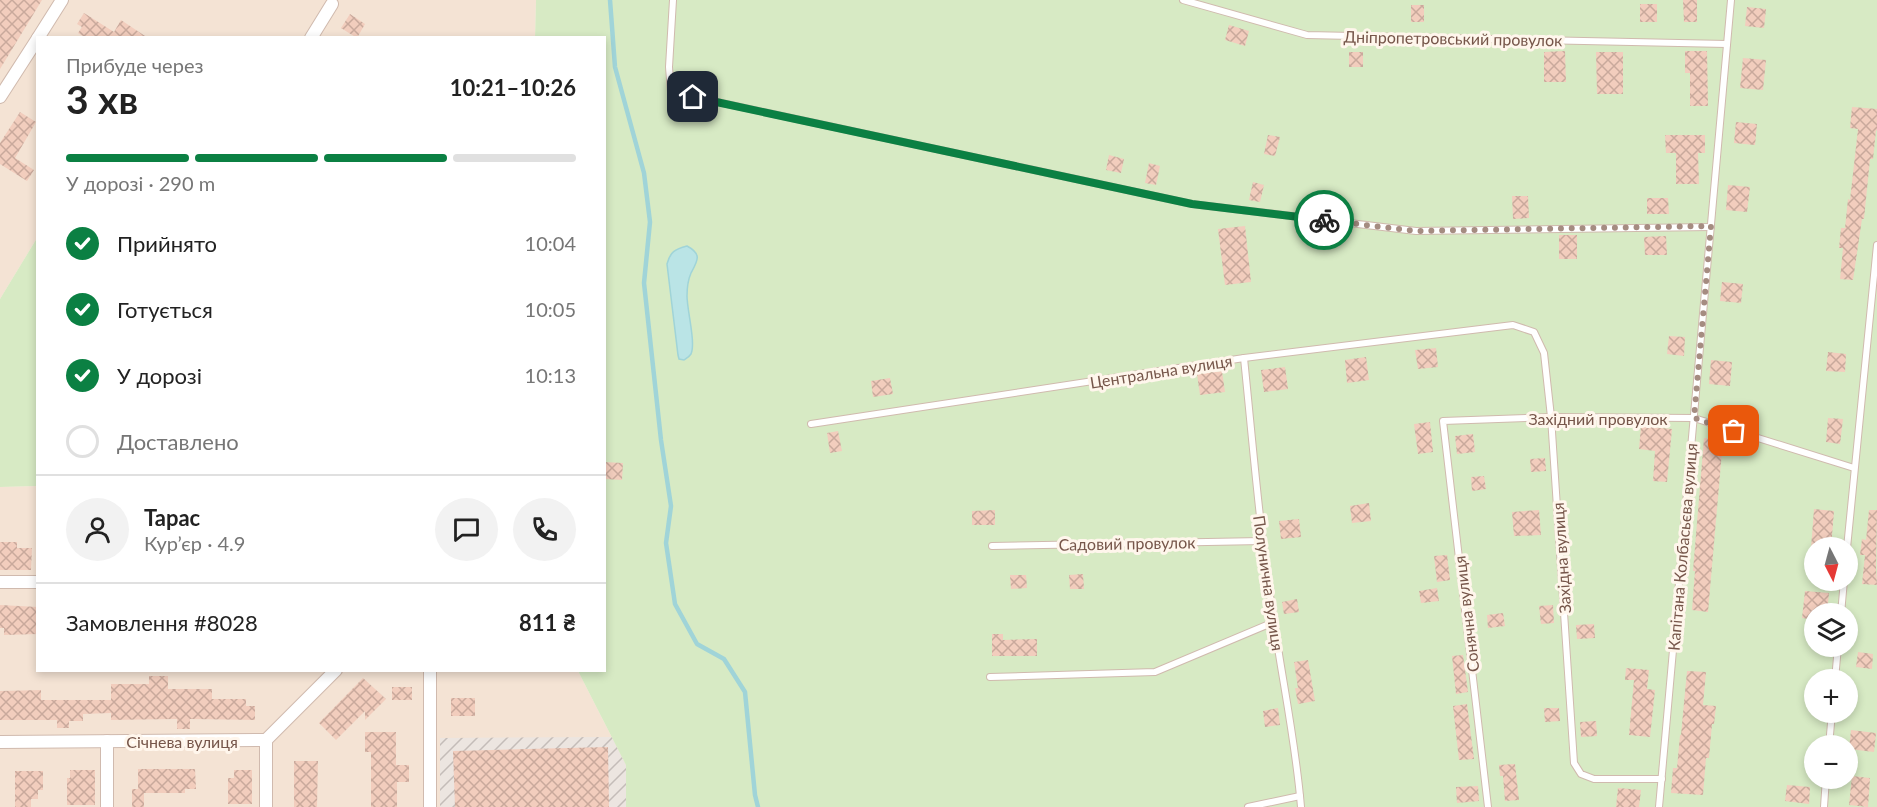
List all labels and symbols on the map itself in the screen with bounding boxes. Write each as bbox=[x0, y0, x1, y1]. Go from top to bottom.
street label: Дніпропетровський провулок bbox=[1343, 27, 1563, 49]
pin bbox=[667, 71, 718, 122]
courier bbox=[1294, 190, 1354, 250]
street label: Центральна вулиця bbox=[1088, 350, 1234, 392]
pin bbox=[1708, 405, 1759, 456]
street label: Західний провулок bbox=[1528, 409, 1668, 428]
street label: Капітана Колбасьєва вулиця bbox=[1663, 442, 1701, 652]
street label: Західна вулиця bbox=[1548, 502, 1574, 614]
street label: Полунична вулиця bbox=[1250, 514, 1288, 652]
street label: Садовий провулок bbox=[1058, 532, 1196, 554]
north arrow bbox=[1804, 537, 1858, 591]
street label: Сонячна вулиця bbox=[1449, 555, 1483, 673]
street label: Січнева вулиця bbox=[126, 732, 238, 751]

